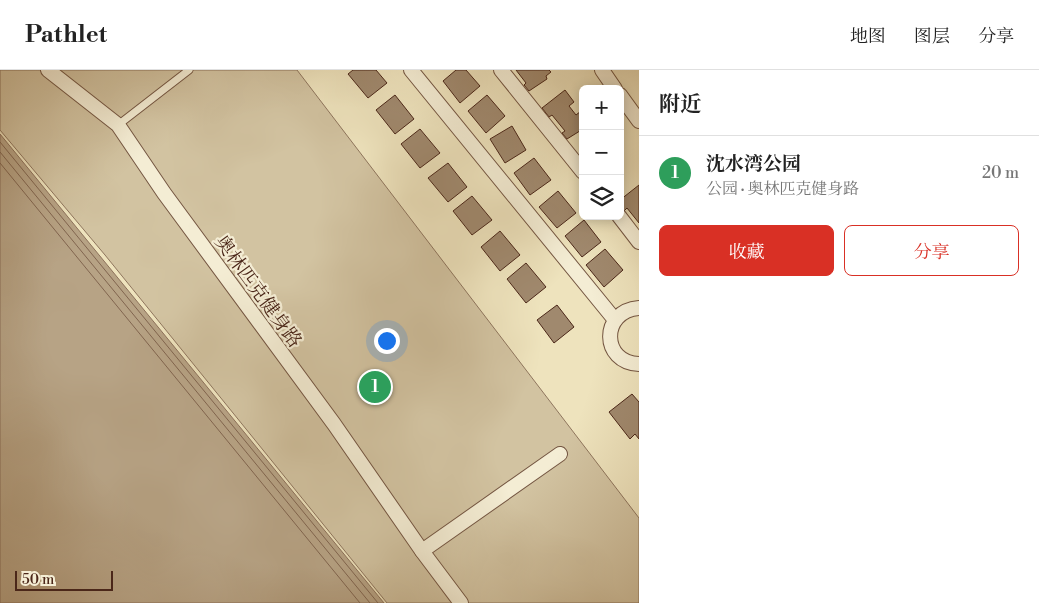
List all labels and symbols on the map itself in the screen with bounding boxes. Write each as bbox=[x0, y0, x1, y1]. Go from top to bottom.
street label: 奥林匹克健身路 bbox=[209, 231, 307, 352]
your location bbox=[374, 328, 400, 354]
pin: 1 bbox=[359, 368, 391, 406]
scale bar bbox=[15, 568, 112, 591]

